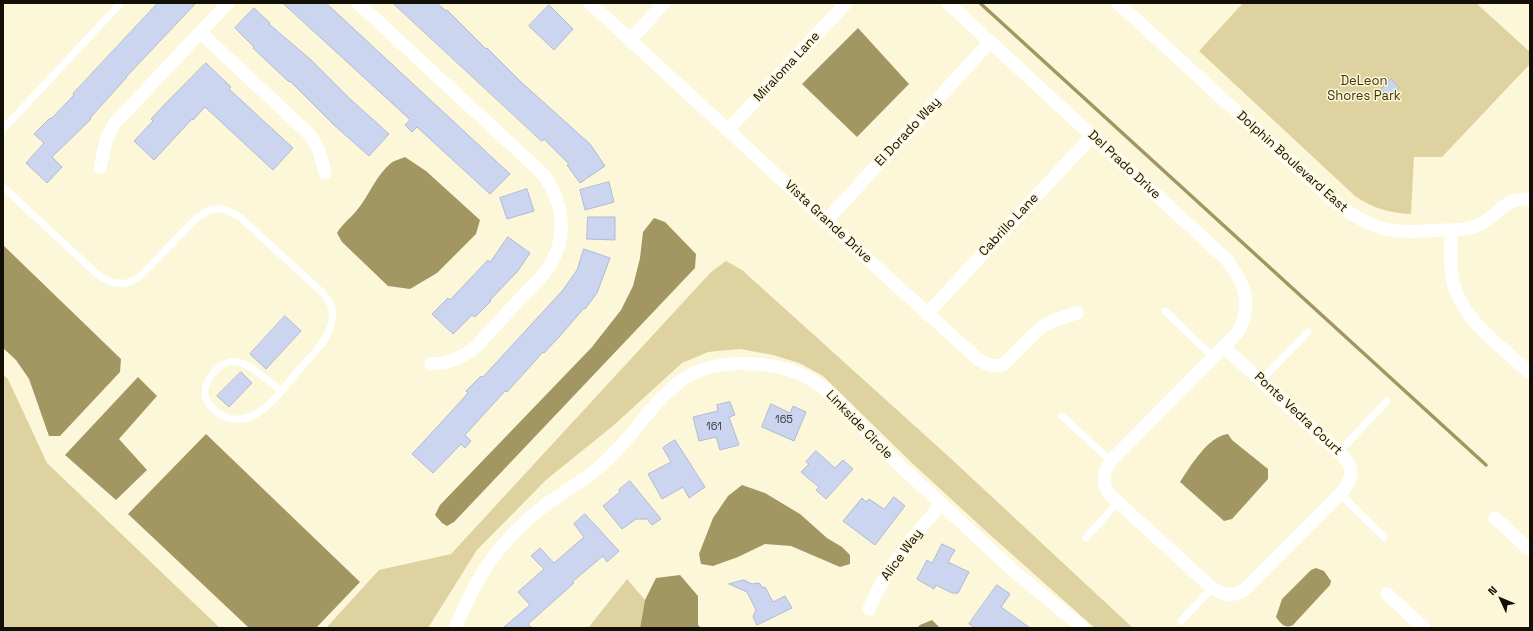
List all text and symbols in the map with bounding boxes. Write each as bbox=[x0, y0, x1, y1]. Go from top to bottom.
street label: Miraloma Lane bbox=[751, 29, 823, 105]
park label: DeLeon Shores Park bbox=[1327, 73, 1401, 104]
street label: El Dorado Way bbox=[872, 94, 944, 170]
street label: Dolphin Boulevard East bbox=[1233, 108, 1351, 216]
street label: Del Prado Drive bbox=[1084, 127, 1164, 203]
street label: Vista Grande Drive bbox=[781, 177, 875, 267]
street label: Cabrillo Lane bbox=[976, 190, 1042, 260]
street label: Ponte Vedra Court bbox=[1251, 369, 1345, 459]
street label: Linkside Circle bbox=[822, 387, 896, 463]
house number: 165 bbox=[775, 413, 793, 427]
house number: 161 bbox=[706, 420, 722, 434]
street label: Alice Way bbox=[878, 526, 926, 584]
north arrow bbox=[1481, 579, 1521, 619]
text: N bbox=[1485, 583, 1500, 598]

